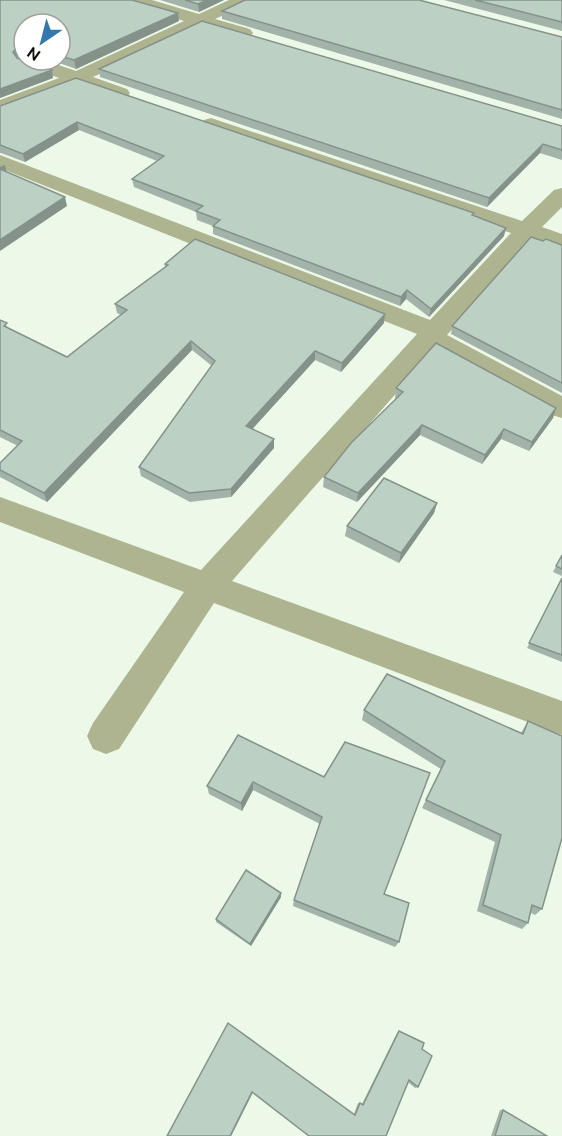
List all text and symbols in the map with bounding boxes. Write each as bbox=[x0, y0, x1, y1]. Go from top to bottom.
north arrow bbox=[12, 12, 72, 72]
text: N bbox=[23, 43, 43, 65]

